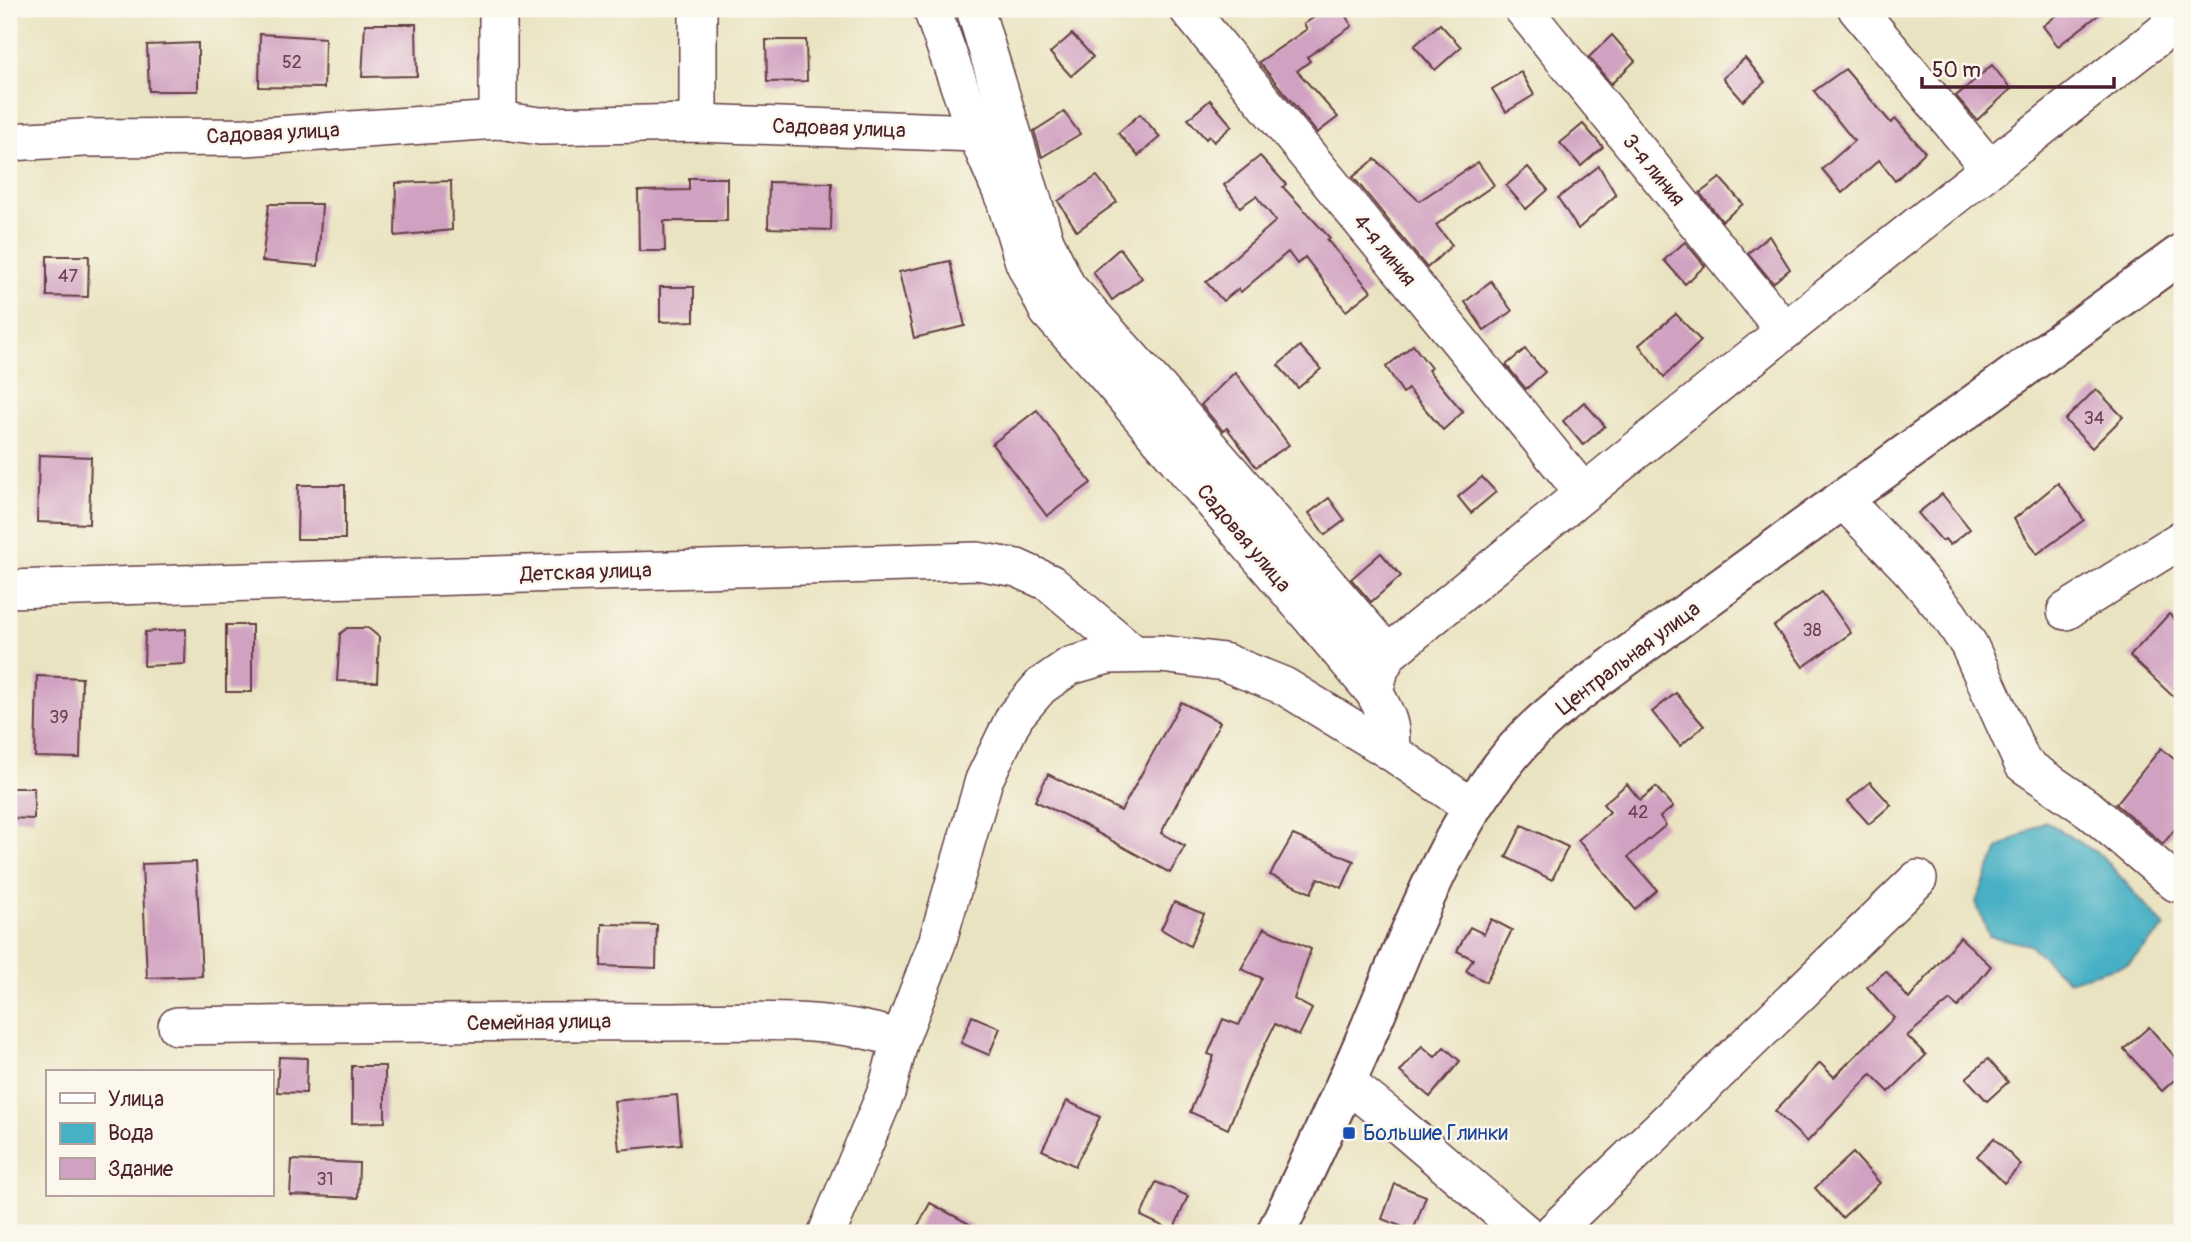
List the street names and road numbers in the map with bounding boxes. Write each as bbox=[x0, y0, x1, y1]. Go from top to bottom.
street label: Садовая улица bbox=[772, 113, 906, 144]
street label: Садовая улица bbox=[206, 117, 340, 150]
street label: 3-я линия bbox=[1616, 129, 1691, 212]
street label: 4-я линия bbox=[1347, 209, 1422, 292]
street label: Садовая улица bbox=[1190, 479, 1297, 598]
street label: Детская улица bbox=[519, 557, 652, 588]
street label: Центральная улица bbox=[1551, 595, 1706, 721]
street label: Семейная улица bbox=[467, 1008, 612, 1037]

